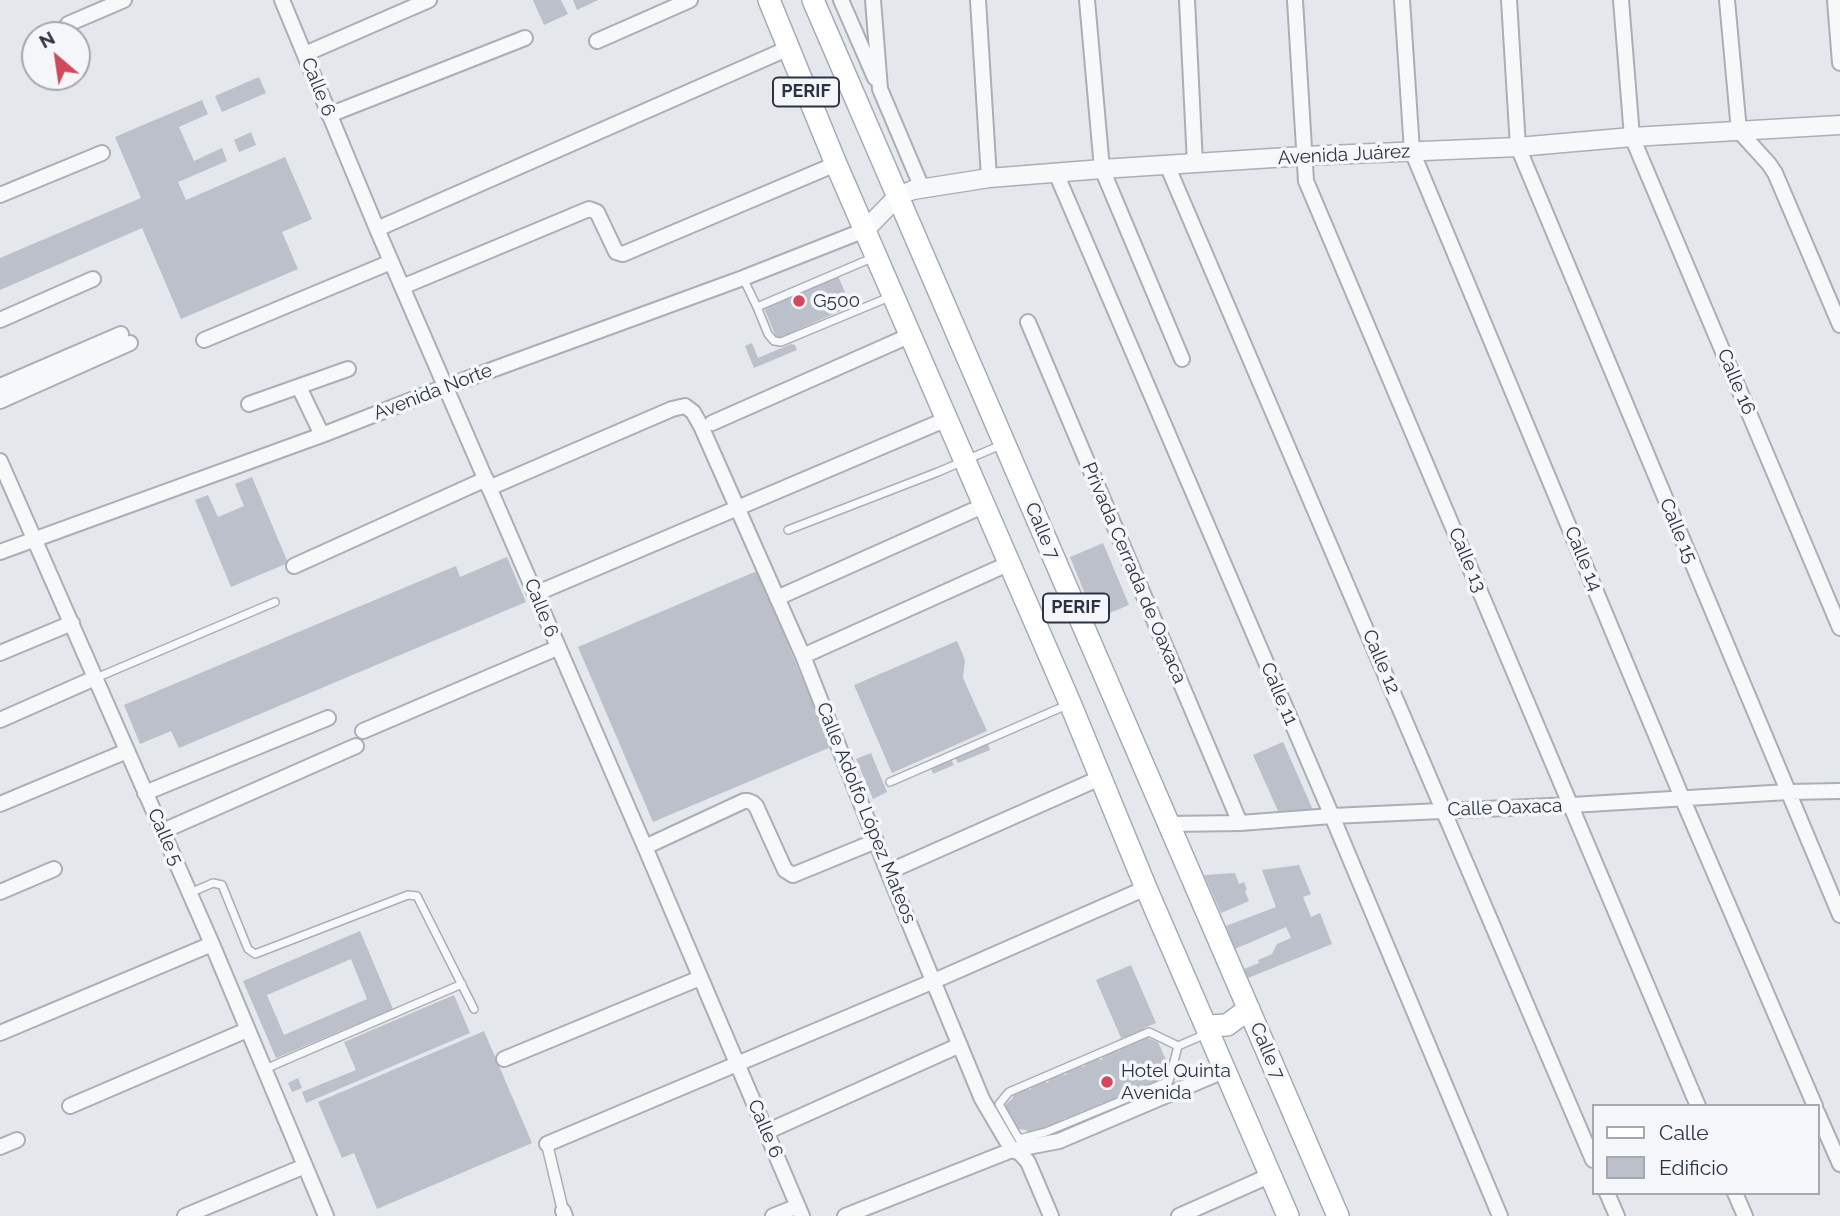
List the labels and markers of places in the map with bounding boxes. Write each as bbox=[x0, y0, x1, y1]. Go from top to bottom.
place label: G500 bbox=[813, 290, 860, 312]
marker: G500 bbox=[791, 293, 807, 309]
place label: Hotel Quinta Avenida bbox=[1121, 1060, 1231, 1104]
marker: Hotel Quinta Avenida bbox=[1099, 1074, 1115, 1090]

